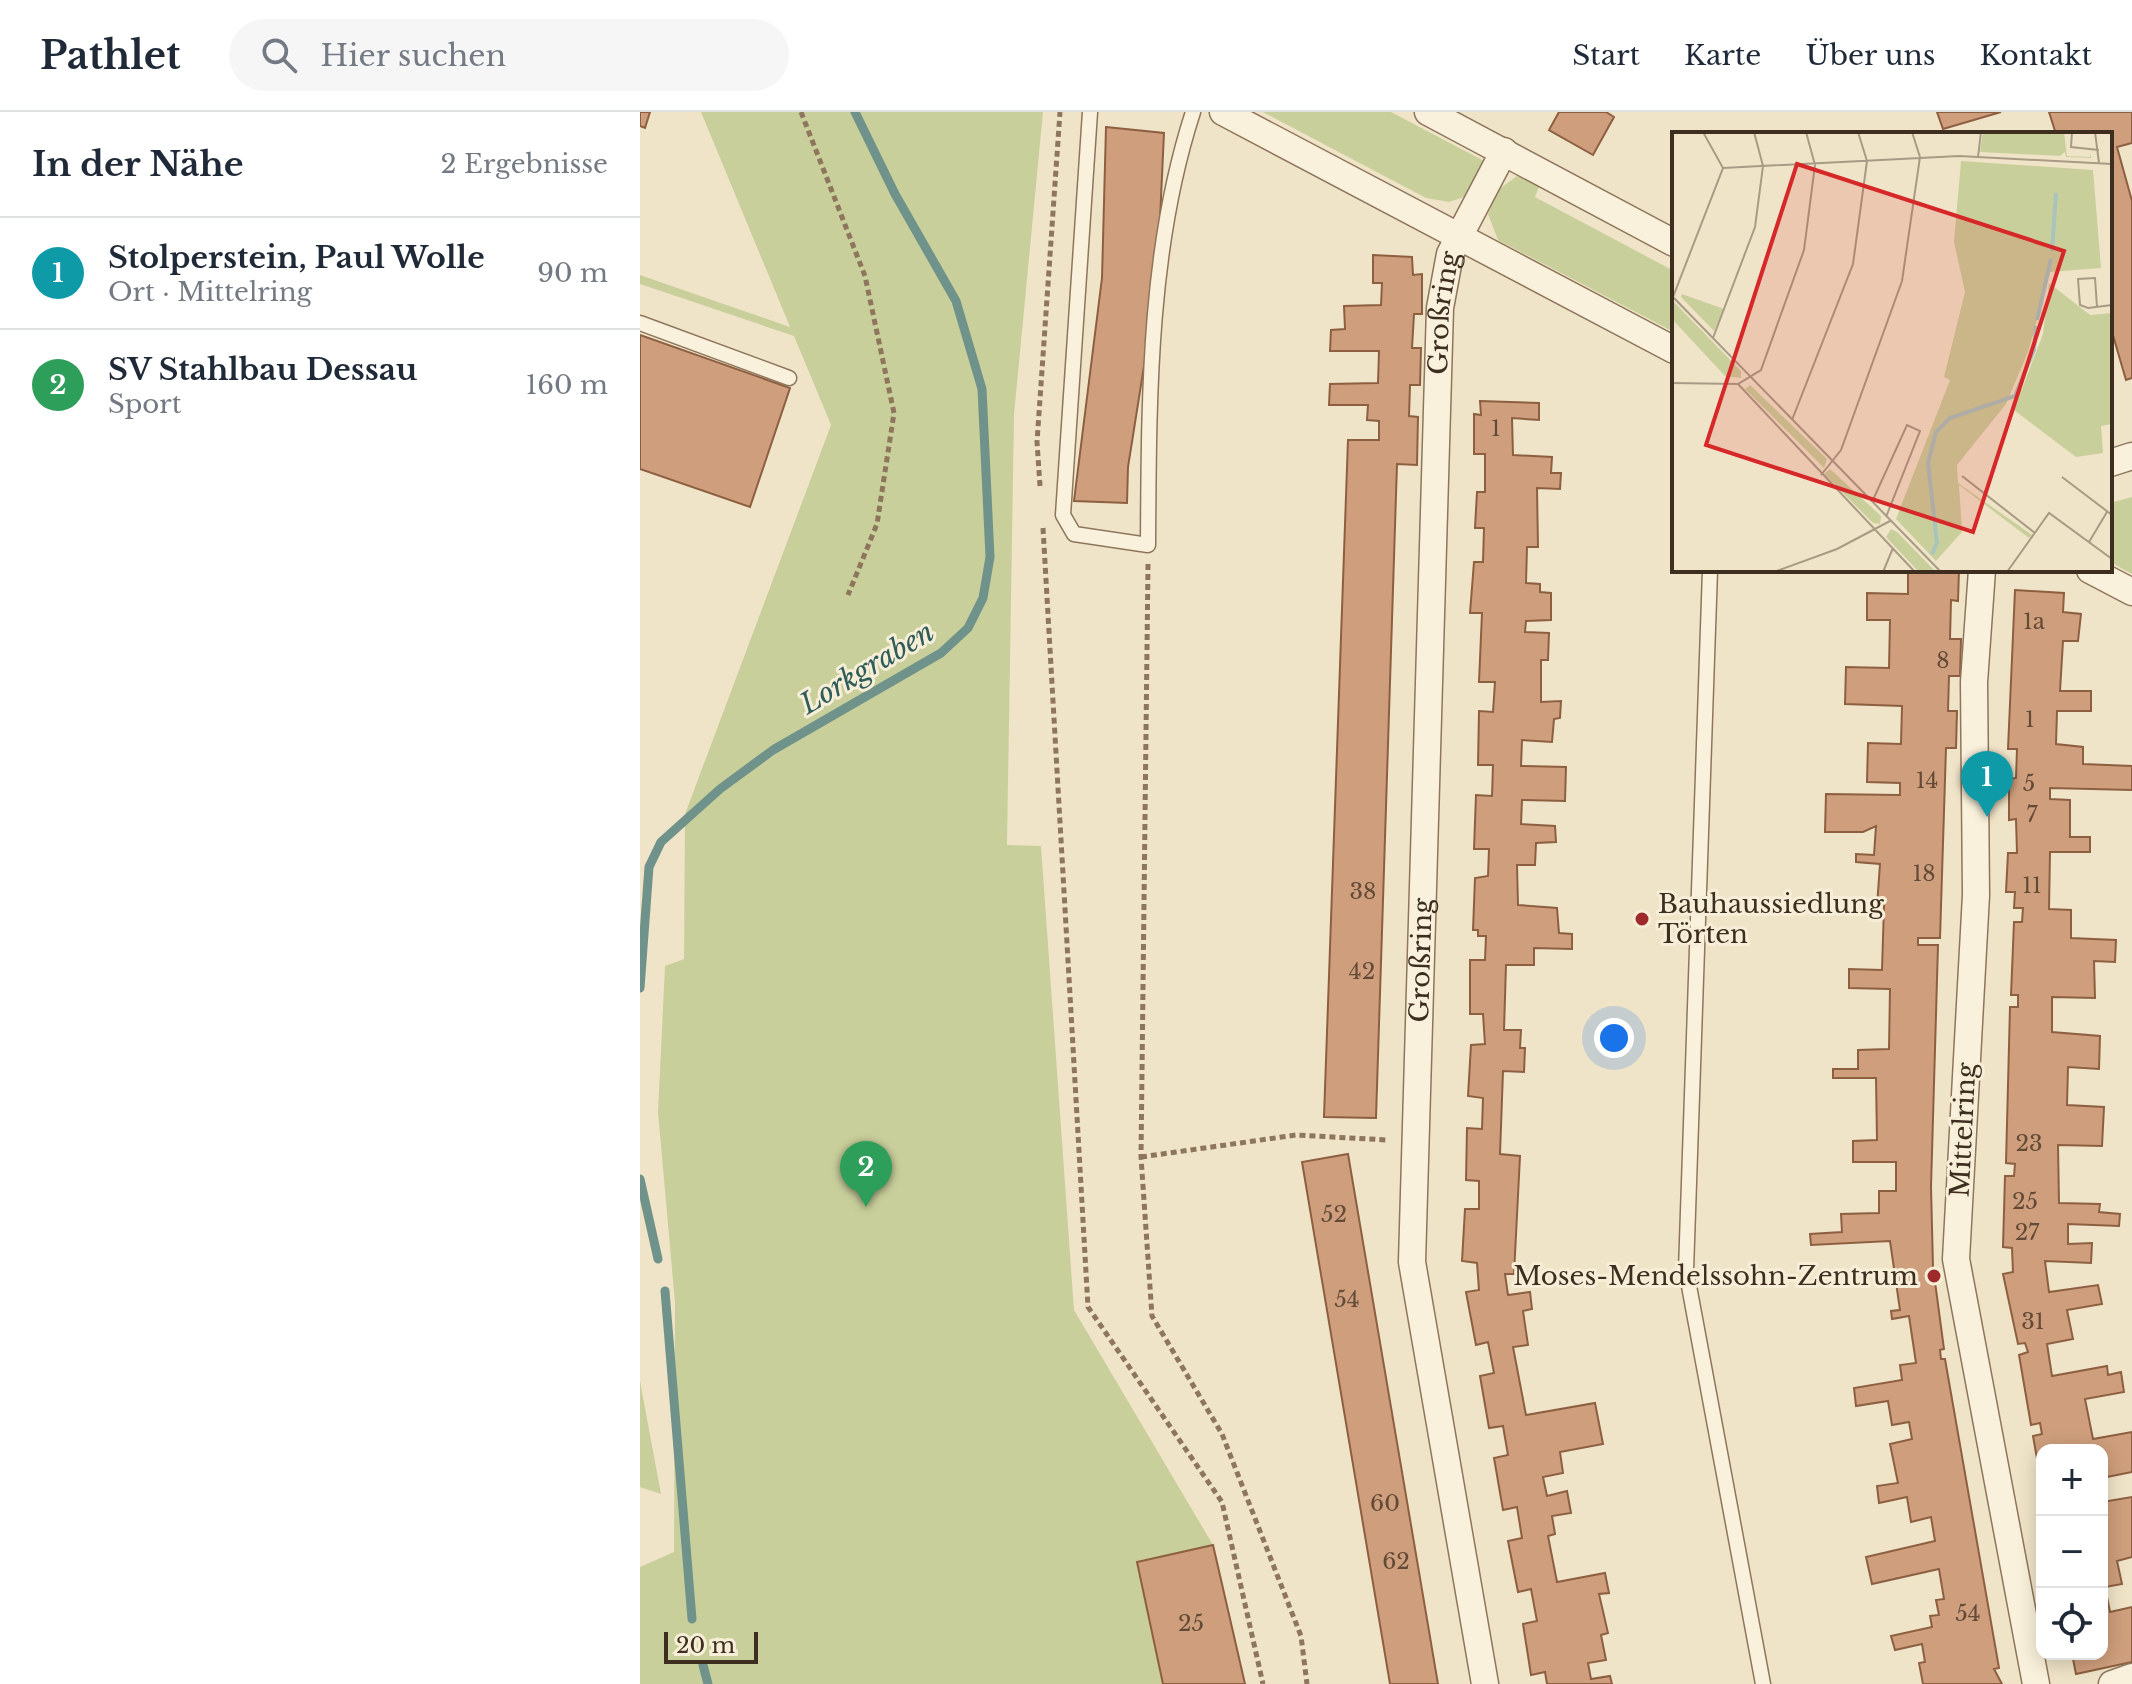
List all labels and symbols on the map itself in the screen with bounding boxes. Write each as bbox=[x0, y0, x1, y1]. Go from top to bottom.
inset map bbox=[1672, 132, 2112, 572]
street label: Großring bbox=[1422, 248, 1466, 375]
house number: 1 bbox=[1491, 415, 1501, 442]
house number: 1a bbox=[2023, 608, 2046, 635]
water label: Lorkgraben bbox=[793, 614, 940, 722]
house number: 8 bbox=[1936, 647, 1950, 674]
house number: 1 bbox=[2025, 706, 2035, 733]
pin: 1 bbox=[1961, 751, 2013, 817]
house number: 14 bbox=[1916, 767, 1938, 794]
house number: 5 bbox=[2023, 770, 2035, 797]
house number: 7 bbox=[2026, 801, 2038, 828]
house number: 18 bbox=[1912, 860, 1936, 887]
house number: 11 bbox=[2022, 872, 2042, 899]
house number: 38 bbox=[1350, 878, 1376, 905]
place label: Bauhaussiedlung Törten bbox=[1658, 888, 1884, 950]
street label: Großring bbox=[1403, 897, 1439, 1023]
marker: Bauhaussiedlung Törten bbox=[1633, 910, 1651, 928]
house number: 42 bbox=[1349, 958, 1375, 985]
your location bbox=[1594, 1018, 1634, 1058]
street label: Mittelring bbox=[1943, 1061, 1983, 1198]
house number: 23 bbox=[2015, 1130, 2043, 1157]
pin: 2 bbox=[840, 1141, 892, 1207]
house number: 25 bbox=[2012, 1188, 2038, 1215]
house number: 52 bbox=[1321, 1201, 1347, 1228]
house number: 27 bbox=[2015, 1219, 2040, 1246]
place label: Moses-Mendelssohn-Zentrum bbox=[1513, 1260, 1918, 1292]
marker: Moses-Mendelssohn-Zentrum bbox=[1925, 1267, 1943, 1285]
house number: 54 bbox=[1334, 1286, 1360, 1313]
house number: 31 bbox=[2021, 1308, 2045, 1335]
house number: 60 bbox=[1370, 1490, 1400, 1517]
house number: 62 bbox=[1382, 1548, 1410, 1575]
house number: 54 bbox=[1955, 1600, 1981, 1627]
house number: 25 bbox=[1178, 1610, 1204, 1637]
scale bar bbox=[664, 1628, 758, 1664]

